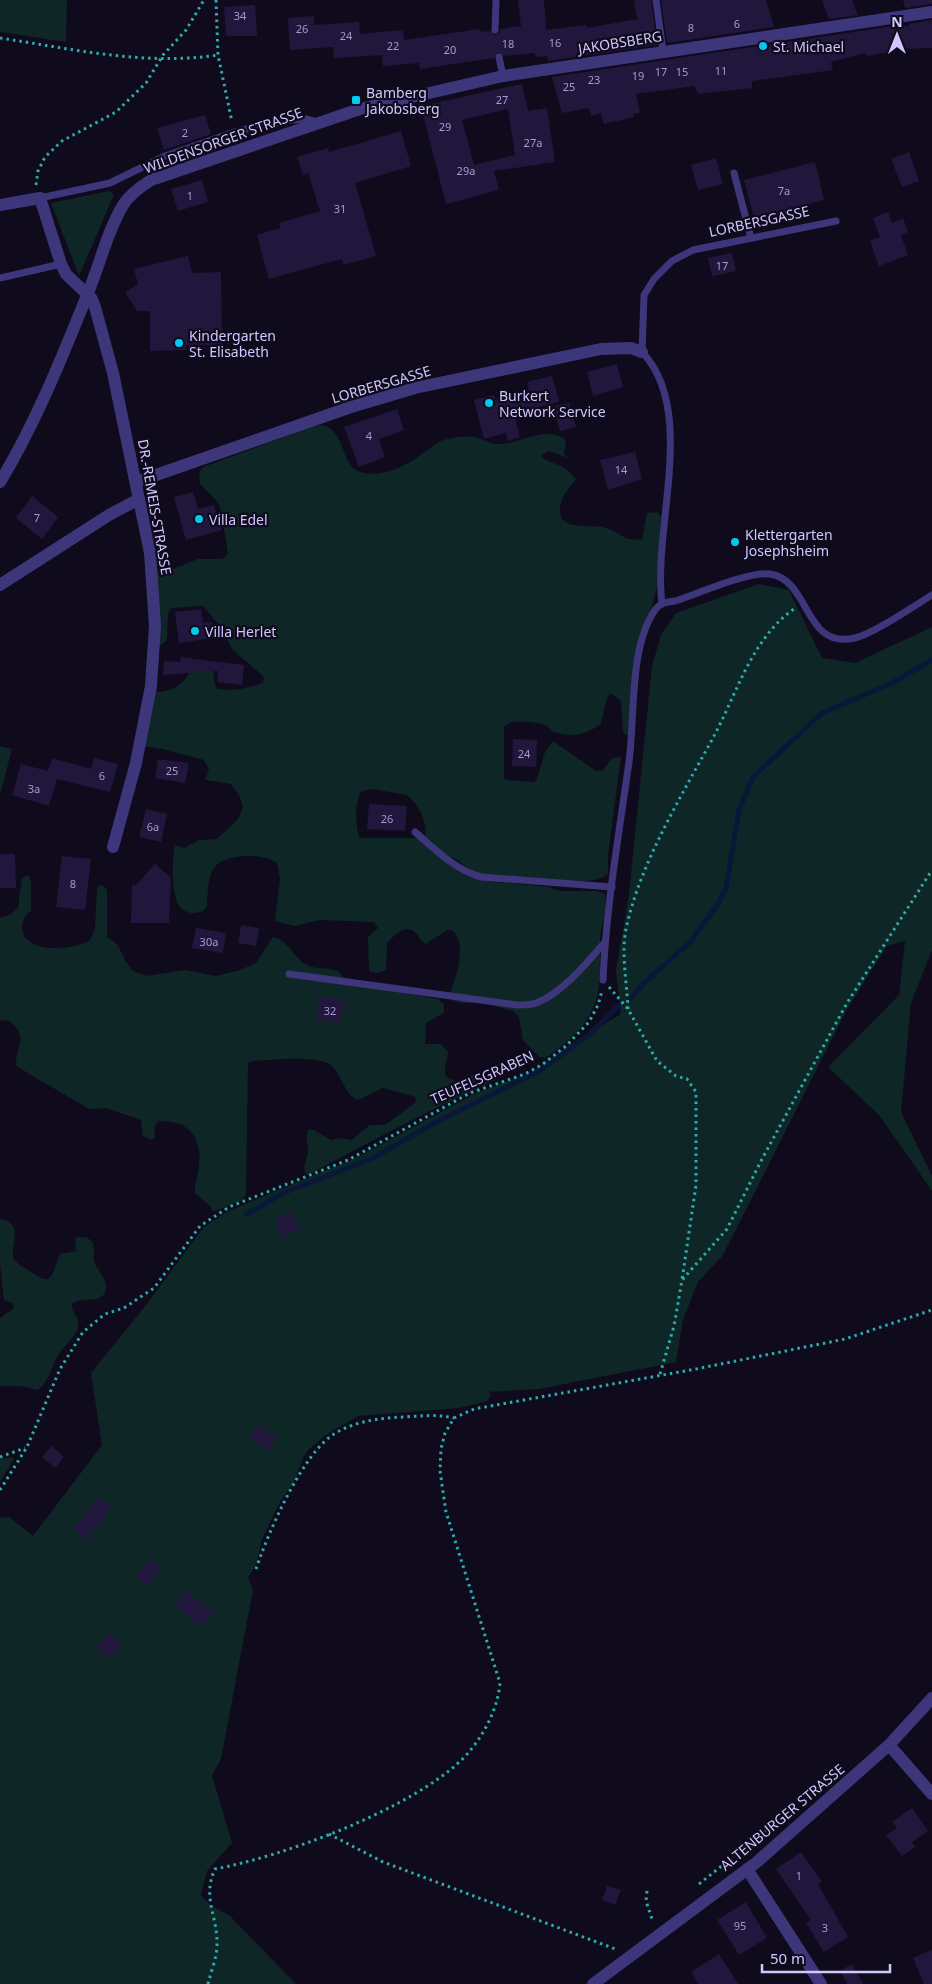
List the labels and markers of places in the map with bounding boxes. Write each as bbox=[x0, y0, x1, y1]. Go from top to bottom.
place label: St. Michael bbox=[773, 37, 844, 56]
marker: St. Michael bbox=[757, 40, 769, 52]
place label: Bamberg Jakobsberg bbox=[364, 83, 440, 118]
marker: Bamberg Jakobsberg bbox=[350, 94, 362, 106]
place label: Kindergarten St. Elisabeth bbox=[189, 326, 276, 361]
marker: Kindergarten St. Elisabeth bbox=[173, 337, 185, 349]
place label: Burkert Network Service bbox=[499, 386, 606, 421]
marker: Burkert Network Service bbox=[483, 397, 495, 409]
place label: Villa Edel bbox=[209, 510, 268, 529]
marker: Villa Edel bbox=[193, 513, 205, 525]
place label: Klettergarten Josephsheim bbox=[743, 525, 833, 560]
marker: Klettergarten Josephsheim bbox=[729, 536, 741, 548]
place label: Villa Herlet bbox=[205, 622, 276, 641]
marker: Villa Herlet bbox=[189, 625, 201, 637]

